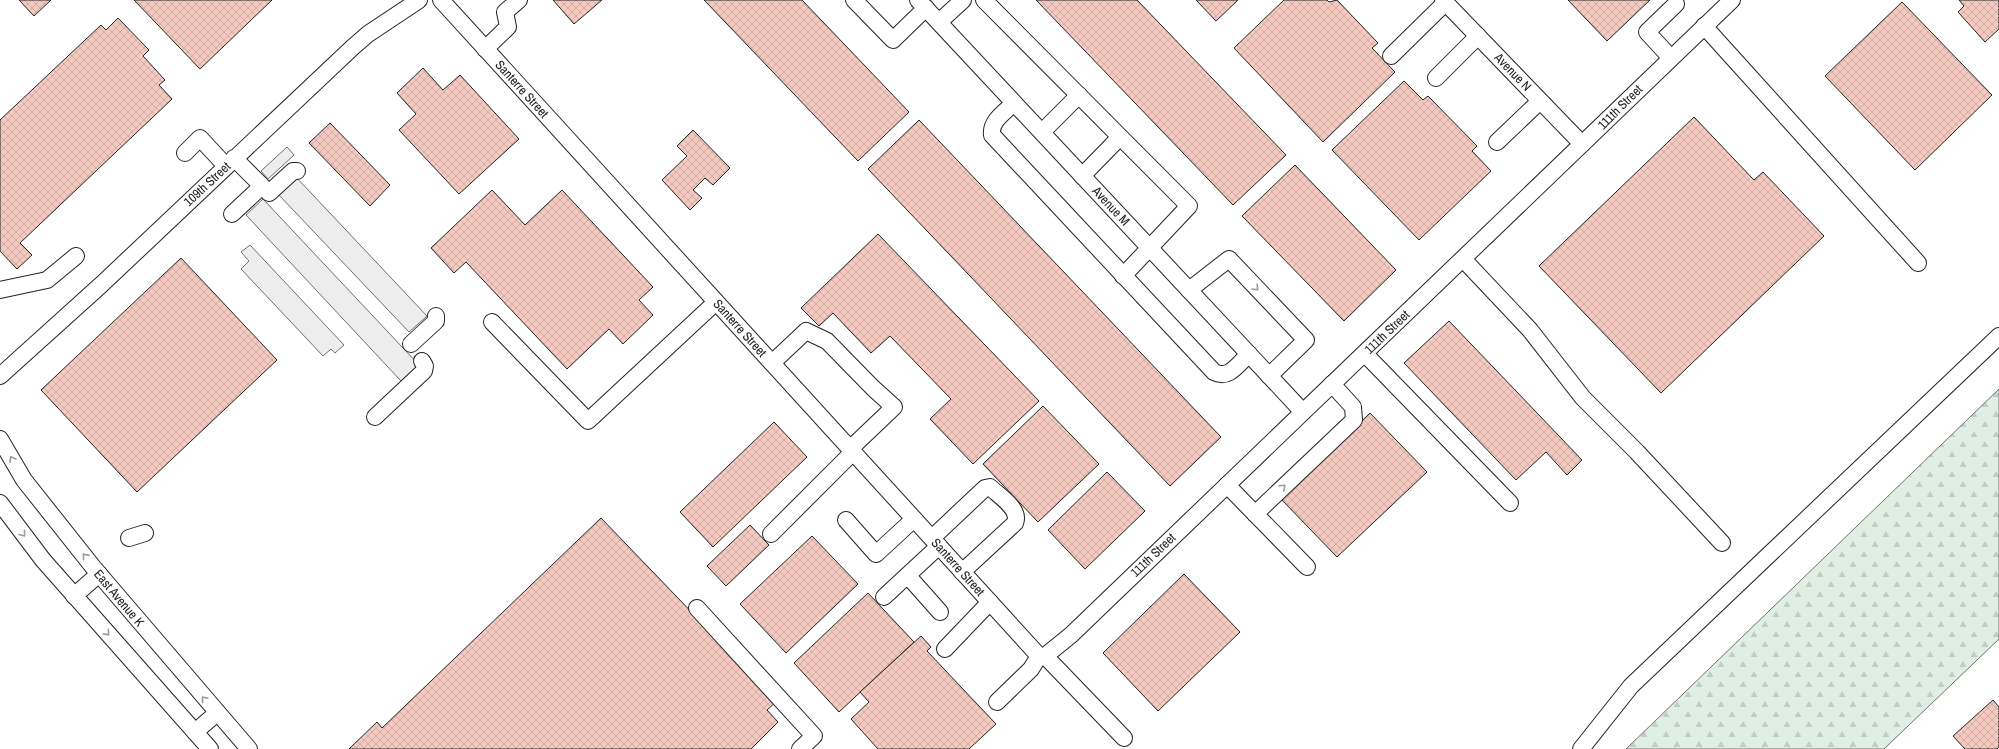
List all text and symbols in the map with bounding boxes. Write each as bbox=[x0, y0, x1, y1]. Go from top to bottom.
street label: Avenue N bbox=[1490, 49, 1535, 95]
street label: Santerre Street bbox=[491, 56, 553, 122]
street label: 111th Street bbox=[1594, 81, 1646, 133]
street label: 109th Street bbox=[180, 158, 234, 210]
street label: Avenue M bbox=[1088, 182, 1134, 229]
one-way arrow bbox=[1251, 283, 1258, 290]
street label: Santerre Street bbox=[709, 295, 771, 361]
street label: 111th Street bbox=[1361, 306, 1413, 358]
one-way arrow bbox=[9, 456, 16, 463]
one-way arrow bbox=[1278, 484, 1286, 492]
street label: 111th Street bbox=[1127, 529, 1179, 581]
one-way arrow bbox=[18, 530, 25, 537]
street label: Santerre Street bbox=[927, 534, 989, 600]
one-way arrow bbox=[82, 554, 89, 561]
street label: East Avenue K bbox=[90, 566, 148, 630]
one-way arrow bbox=[103, 629, 110, 636]
one-way arrow bbox=[202, 696, 209, 703]

